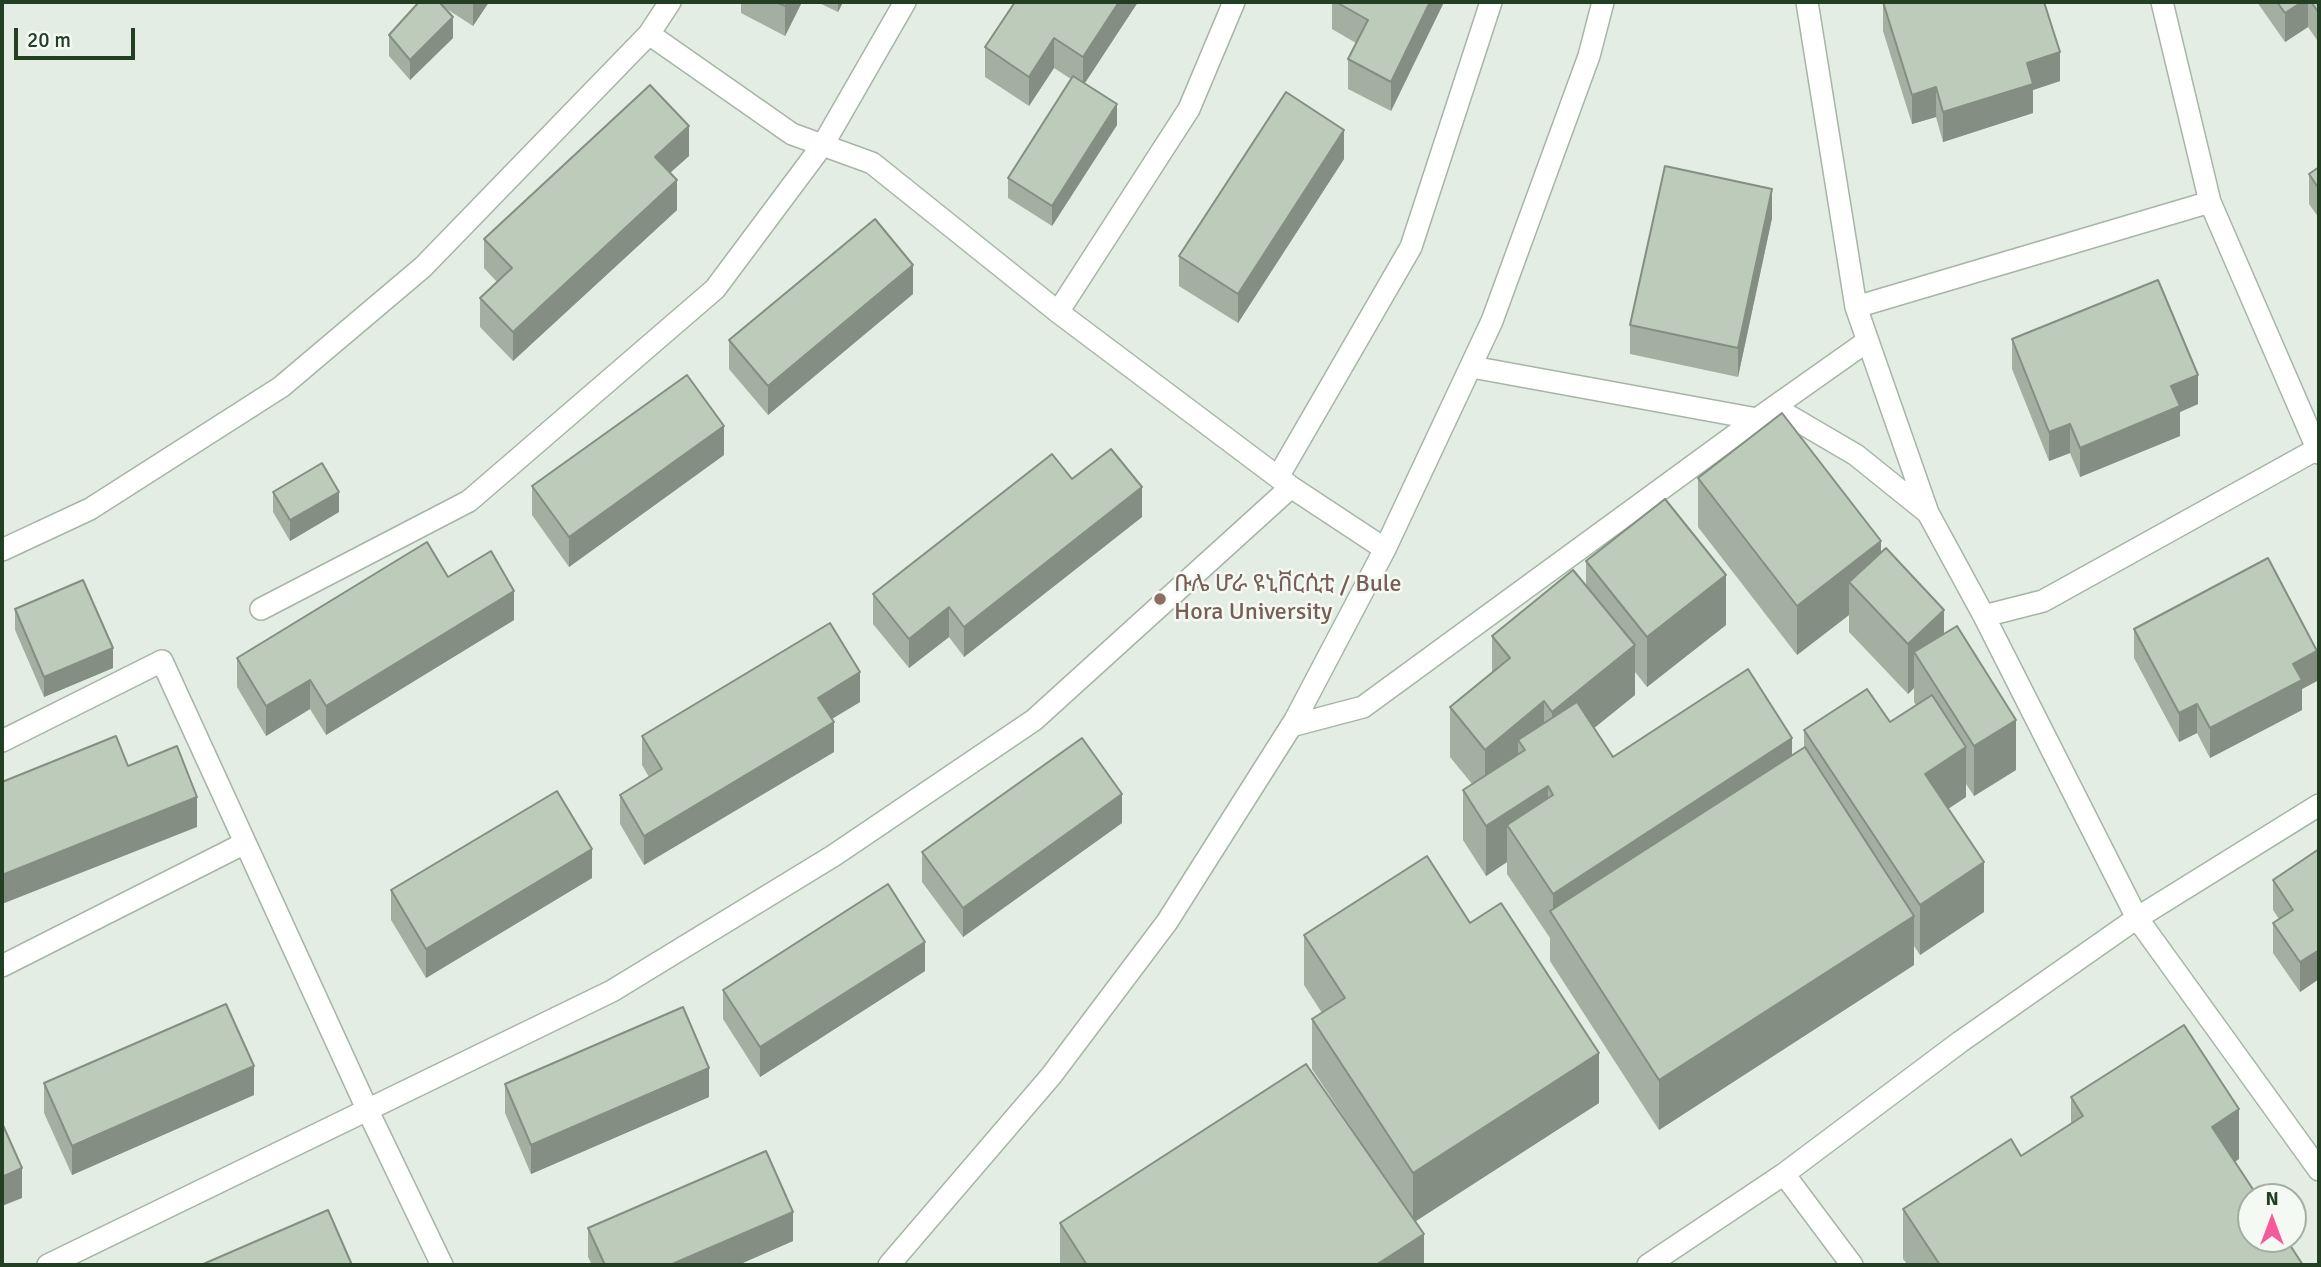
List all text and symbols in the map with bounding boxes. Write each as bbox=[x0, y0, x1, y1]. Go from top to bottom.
scale bar bbox=[18, 14, 138, 58]
text: 20 m bbox=[27, 27, 71, 53]
place label: ቡሌ ሆራ ዩኒቨርሲቲ / Bule Hora University bbox=[1174, 571, 1402, 627]
marker: ቡሌ ሆራ ዩኒቨርሲቲ / Bule Hora University bbox=[1152, 591, 1168, 607]
north arrow bbox=[2237, 1183, 2307, 1253]
text: N bbox=[2265, 1187, 2279, 1211]

